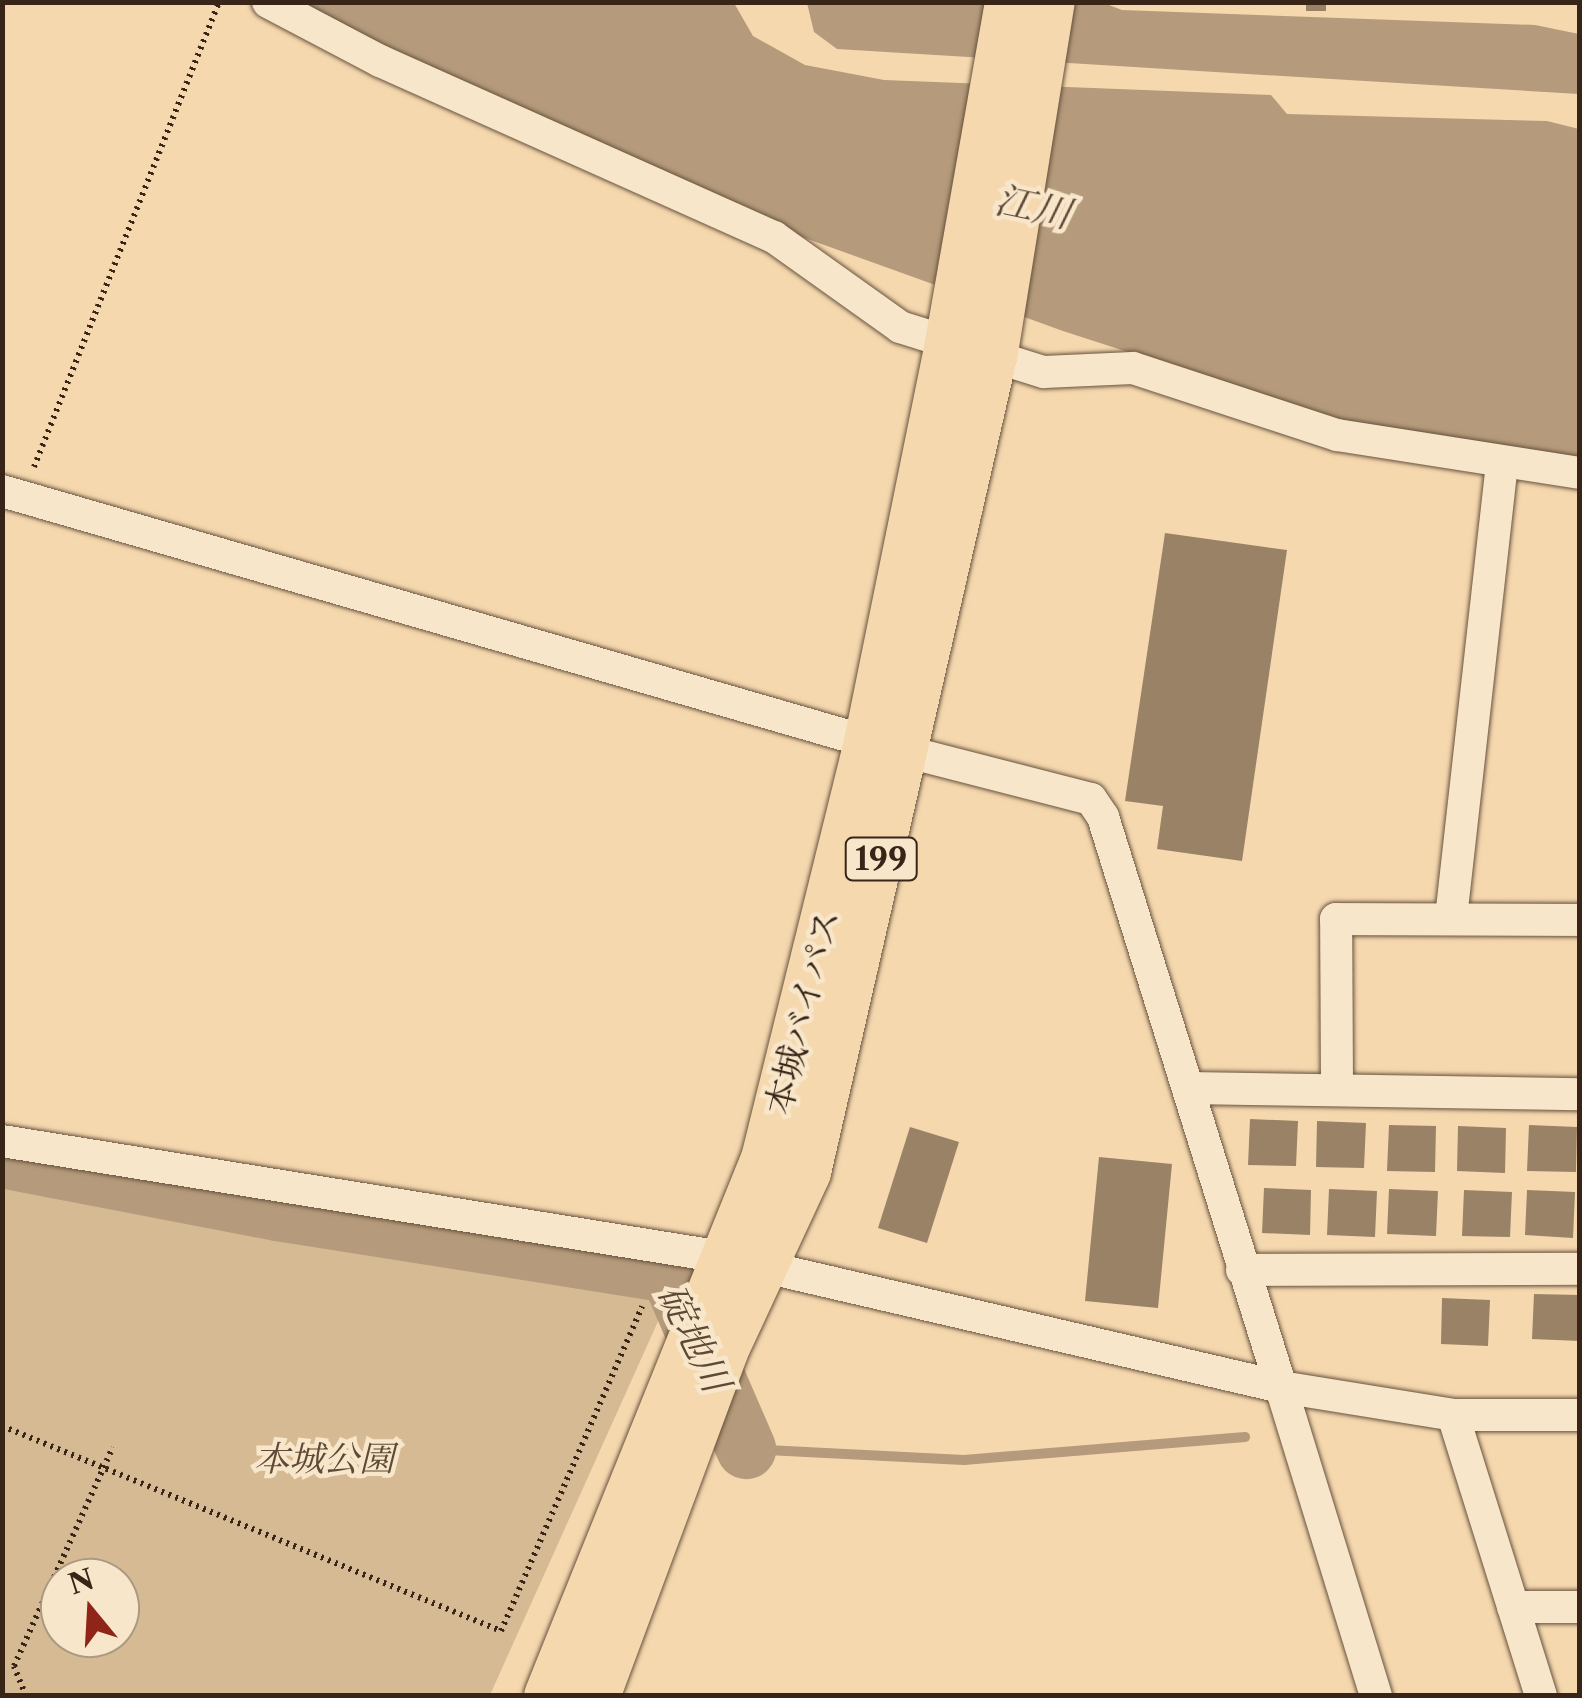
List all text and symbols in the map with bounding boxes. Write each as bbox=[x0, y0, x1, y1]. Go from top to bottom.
water label: 江川 bbox=[991, 177, 1075, 237]
road number: 199 bbox=[844, 832, 918, 886]
street label: 本城バイパス bbox=[757, 905, 849, 1119]
water label: 碇地川 bbox=[649, 1277, 739, 1399]
park label: 本城公園 bbox=[254, 1438, 394, 1480]
north arrow bbox=[40, 1558, 140, 1658]
text: N bbox=[65, 1561, 98, 1601]

